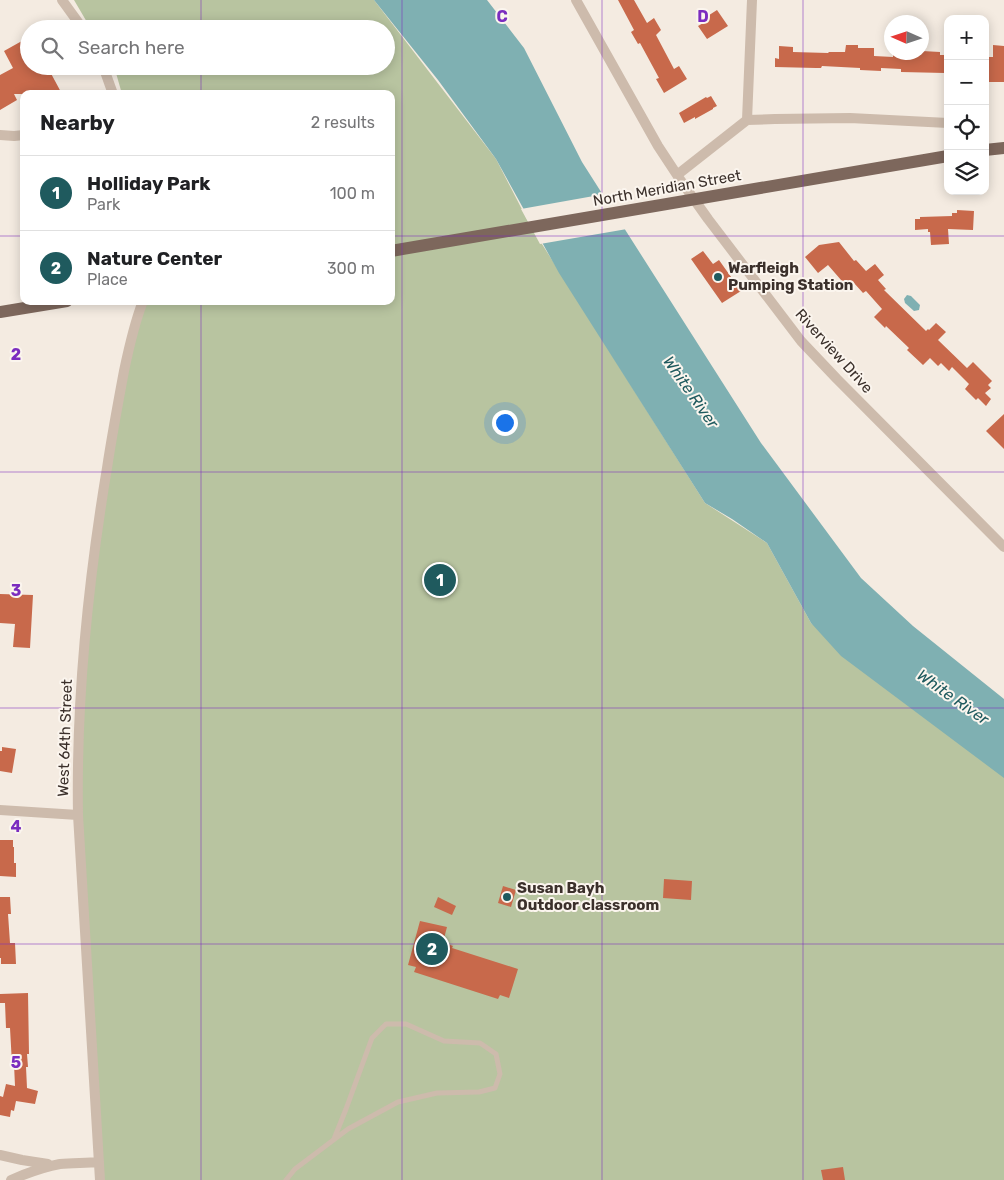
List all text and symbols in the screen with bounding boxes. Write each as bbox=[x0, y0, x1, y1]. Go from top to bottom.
text: C bbox=[496, 7, 508, 26]
text: D bbox=[697, 7, 709, 26]
north arrow bbox=[884, 15, 929, 60]
map controls bbox=[944, 15, 989, 195]
button: + bbox=[944, 15, 989, 60]
search box bbox=[20, 20, 395, 75]
icon: search bbox=[38, 34, 66, 62]
text: Search here bbox=[78, 36, 185, 59]
button: − bbox=[944, 60, 989, 105]
button: locate bbox=[944, 105, 989, 150]
text: Nearby bbox=[40, 110, 115, 135]
text: 2 results bbox=[311, 113, 375, 132]
button: layers bbox=[944, 150, 989, 195]
street label: North Meridian Street bbox=[592, 166, 743, 210]
text: Holliday Park bbox=[87, 172, 210, 195]
text: 1 bbox=[52, 184, 60, 203]
text: 100 m bbox=[330, 184, 375, 203]
text: Park bbox=[87, 195, 120, 214]
text: Nature Center bbox=[87, 247, 222, 270]
text: 2 bbox=[51, 259, 61, 278]
text: 300 m bbox=[327, 259, 375, 278]
place label: Warfleigh Pumping Station bbox=[728, 259, 853, 294]
text: Place bbox=[87, 270, 128, 289]
marker: Warfleigh Pumping Station bbox=[712, 271, 724, 283]
street label: Riverview Drive bbox=[791, 305, 877, 397]
text: 2 bbox=[11, 345, 21, 364]
water label: White River bbox=[659, 352, 723, 432]
your location bbox=[492, 410, 518, 436]
pin: 1 bbox=[424, 561, 456, 599]
text: 3 bbox=[11, 581, 21, 600]
water label: White River bbox=[913, 665, 993, 729]
street label: West 64th Street bbox=[54, 679, 76, 797]
text: 4 bbox=[11, 817, 22, 836]
place label: Susan Bayh Outdoor classroom bbox=[517, 879, 659, 914]
marker: Susan Bayh Outdoor classroom bbox=[501, 891, 513, 903]
pin: 2 bbox=[416, 930, 448, 968]
text: 5 bbox=[11, 1053, 21, 1072]

